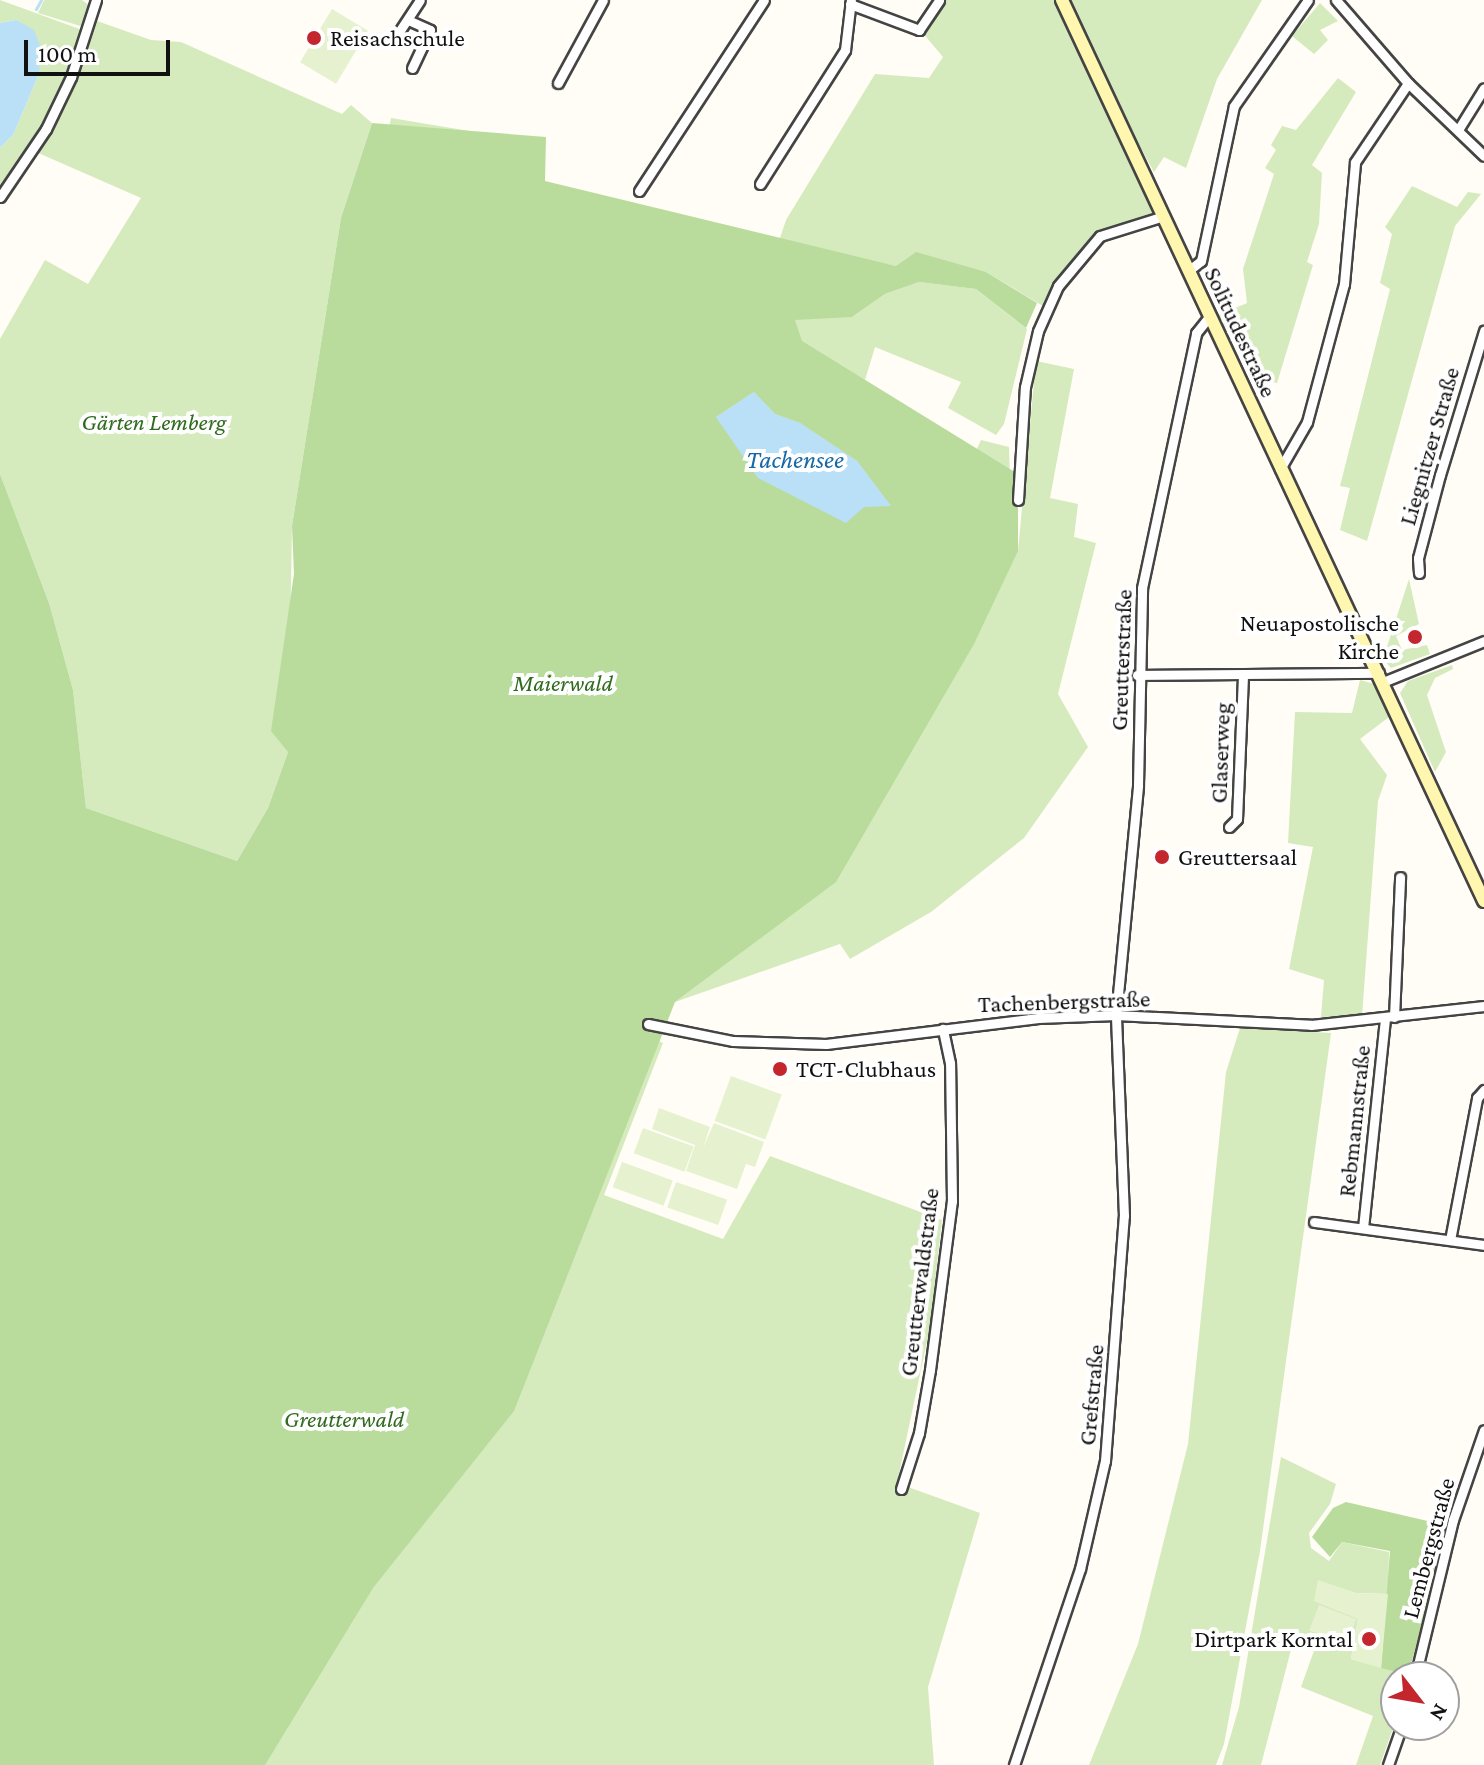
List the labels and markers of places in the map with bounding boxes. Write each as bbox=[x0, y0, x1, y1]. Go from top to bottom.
place label: Reisachschule bbox=[330, 24, 465, 52]
marker: Reisachschule bbox=[305, 29, 323, 47]
place label: Neuapostolische Kirche bbox=[1240, 609, 1399, 665]
marker: Neuapostolische Kirche bbox=[1406, 628, 1424, 646]
place label: Greuttersaal bbox=[1178, 843, 1297, 871]
marker: Greuttersaal bbox=[1153, 848, 1171, 866]
place label: TCT-Clubhaus bbox=[796, 1055, 936, 1083]
marker: TCT-Clubhaus bbox=[771, 1060, 789, 1078]
place label: Dirtpark Korntal bbox=[1194, 1625, 1353, 1653]
marker: Dirtpark Korntal bbox=[1360, 1630, 1378, 1648]

